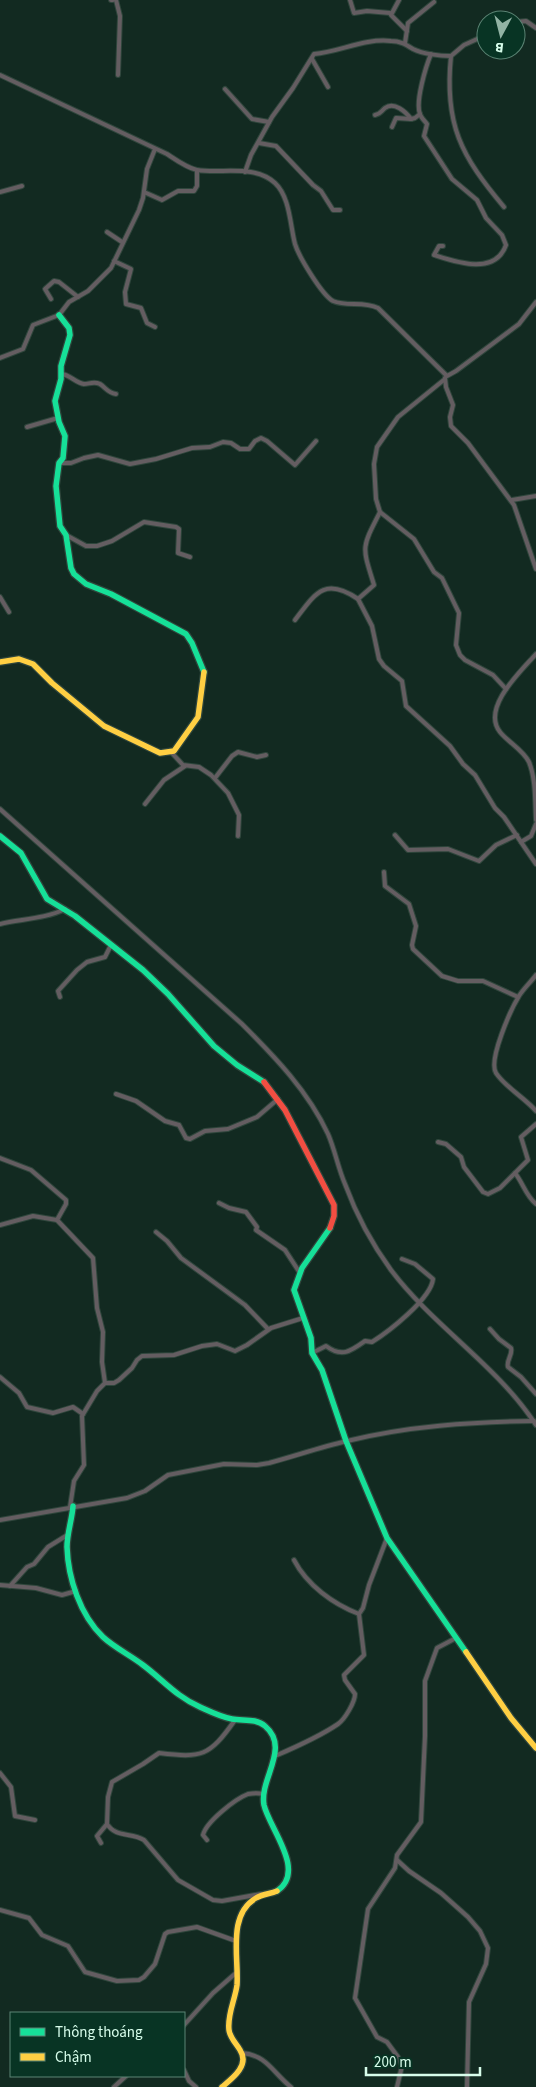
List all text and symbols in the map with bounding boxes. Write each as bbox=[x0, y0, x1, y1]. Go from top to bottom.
north arrow bbox=[476, 10, 526, 60]
text: B bbox=[494, 36, 505, 57]
legend bbox=[10, 2012, 185, 2077]
text: Thông thoáng bbox=[55, 2022, 143, 2043]
scale bar bbox=[366, 2044, 480, 2076]
text: Chậm bbox=[55, 2047, 92, 2068]
text: 200 m bbox=[374, 2052, 412, 2073]

